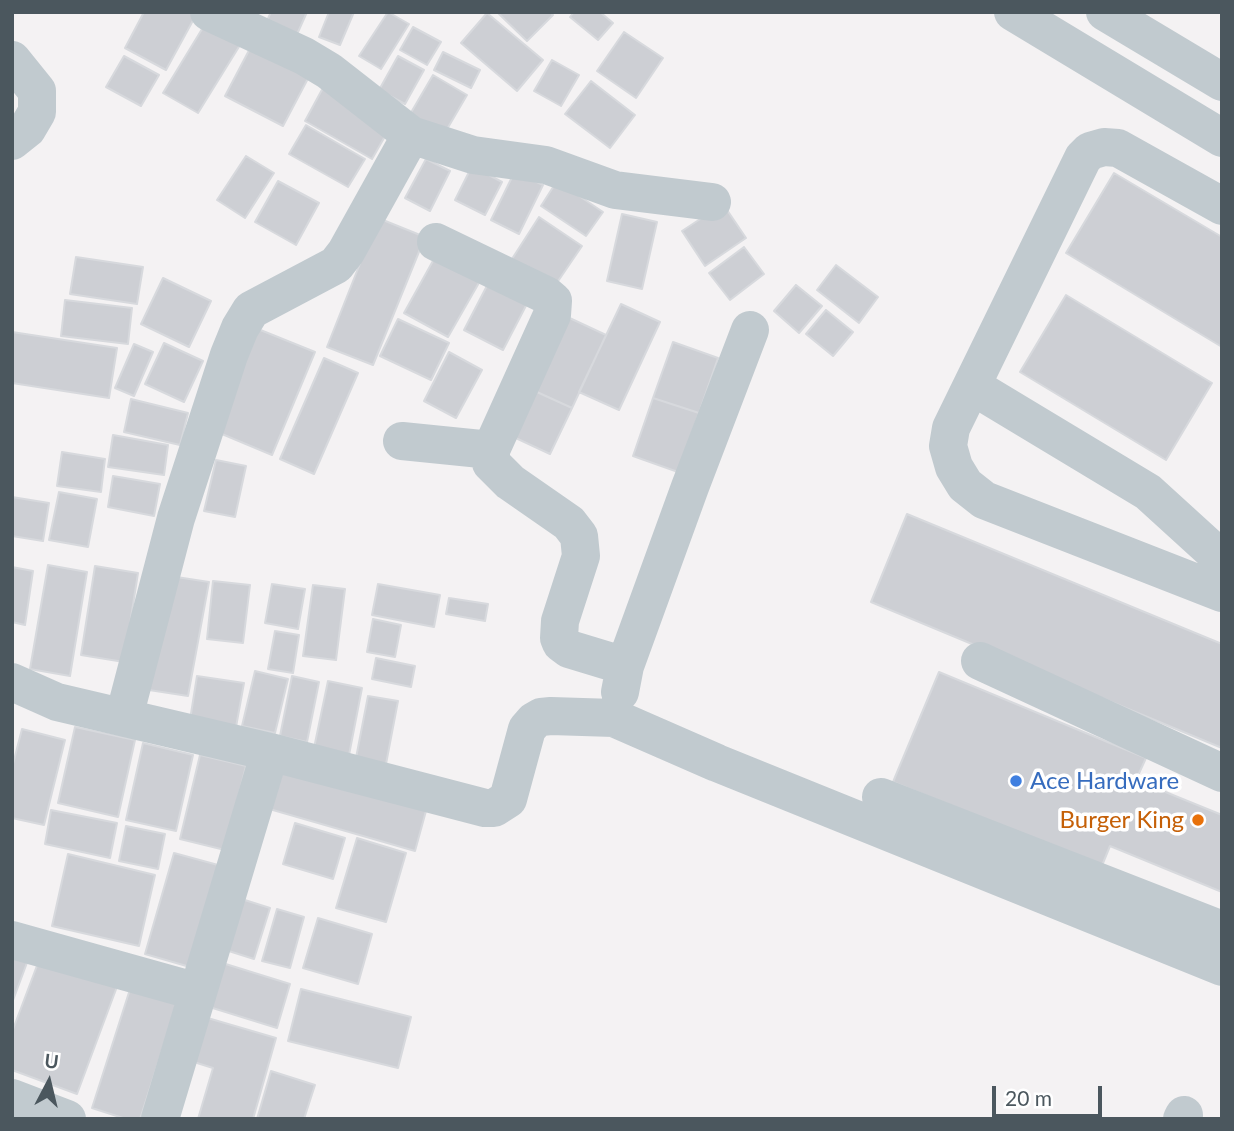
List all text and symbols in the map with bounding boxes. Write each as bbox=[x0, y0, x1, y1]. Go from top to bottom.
place label: Ace Hardware bbox=[1030, 767, 1179, 795]
marker: Ace Hardware bbox=[1008, 773, 1024, 789]
place label: Burger King bbox=[1060, 806, 1184, 834]
marker: Burger King bbox=[1190, 812, 1206, 828]
north arrow bbox=[14, 1047, 84, 1117]
text: U bbox=[43, 1048, 60, 1073]
scale bar bbox=[996, 1072, 1106, 1116]
text: 20 m bbox=[1005, 1085, 1052, 1110]

